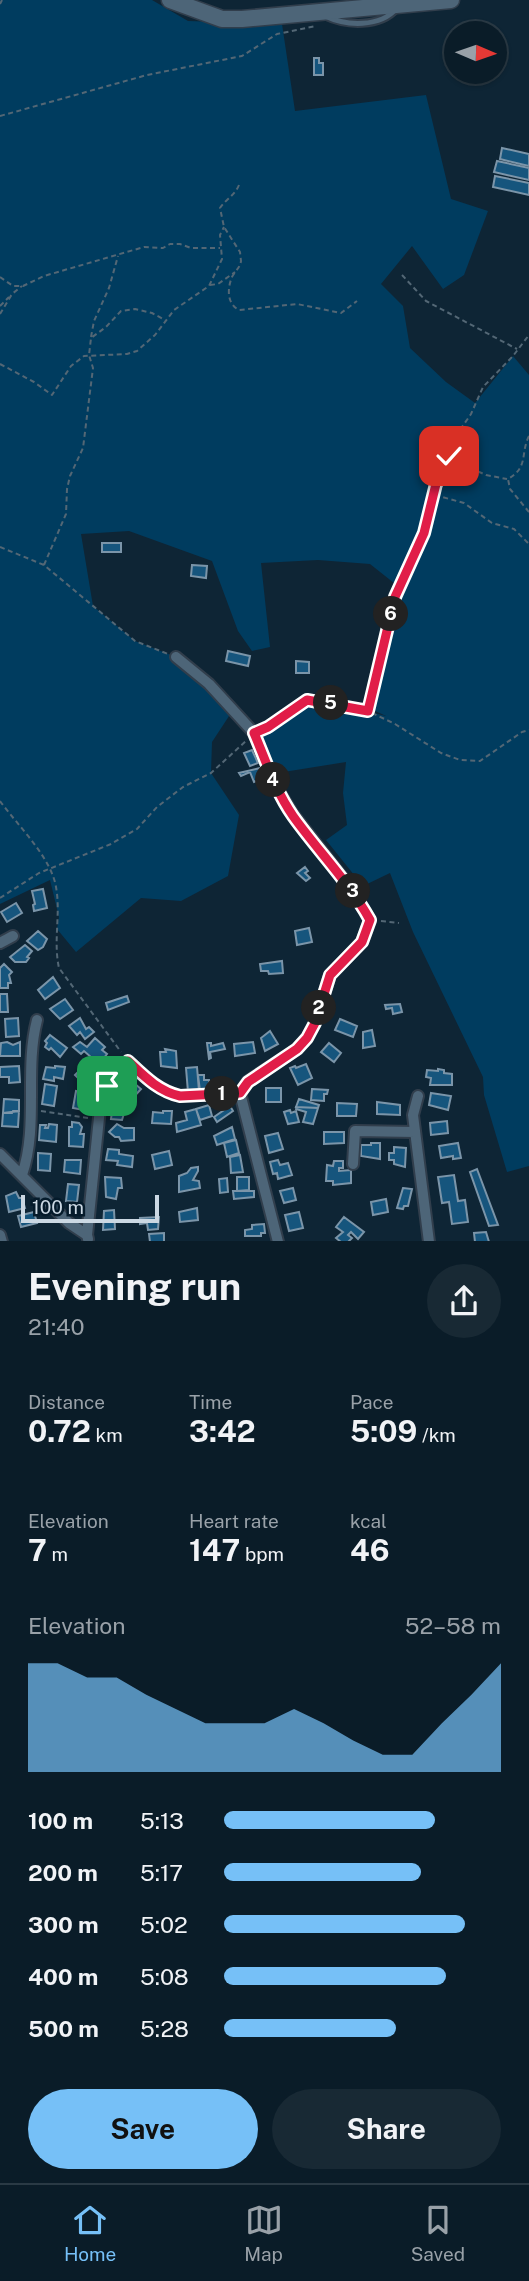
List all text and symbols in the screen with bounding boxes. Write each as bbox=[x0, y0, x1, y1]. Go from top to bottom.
north arrow bbox=[444, 21, 508, 84]
map controls bbox=[444, 21, 507, 84]
pin bbox=[419, 426, 479, 486]
icon: check bbox=[430, 437, 468, 475]
pin: 6 bbox=[374, 596, 408, 632]
text: 6 bbox=[384, 602, 397, 624]
pin: 5 bbox=[314, 686, 348, 720]
text: 5 bbox=[324, 691, 337, 713]
pin: 4 bbox=[256, 762, 290, 798]
text: 4 bbox=[266, 768, 279, 790]
pin: 3 bbox=[336, 874, 370, 908]
text: 3 bbox=[346, 879, 359, 901]
pin: 2 bbox=[302, 990, 336, 1026]
text: 2 bbox=[312, 996, 325, 1018]
pin bbox=[77, 1056, 137, 1116]
icon: arrive bbox=[88, 1067, 126, 1105]
pin: 1 bbox=[204, 1076, 240, 1112]
text: 1 bbox=[217, 1082, 226, 1104]
scale bar bbox=[21, 1192, 159, 1224]
text: 100 m bbox=[32, 1196, 84, 1218]
text: Evening run bbox=[28, 1264, 241, 1309]
button: share bbox=[427, 1264, 501, 1338]
text: 21:40 bbox=[28, 1313, 85, 1340]
text: Distance bbox=[28, 1391, 105, 1413]
text: Time bbox=[189, 1391, 232, 1413]
text: Pace bbox=[350, 1391, 393, 1413]
text: 0.72 bbox=[28, 1413, 91, 1449]
text: 3:42 bbox=[189, 1413, 256, 1449]
text: 5:09 bbox=[350, 1413, 417, 1449]
text: km bbox=[91, 1424, 123, 1446]
text: /km bbox=[417, 1424, 456, 1446]
text: Elevation bbox=[28, 1510, 109, 1532]
text: Heart rate bbox=[189, 1510, 279, 1532]
text: kcal bbox=[350, 1510, 387, 1532]
text: 7 bbox=[28, 1532, 47, 1568]
text: 147 bbox=[189, 1532, 240, 1568]
text: 46 bbox=[350, 1532, 390, 1568]
text: m bbox=[47, 1543, 68, 1565]
text: bpm bbox=[240, 1543, 284, 1565]
text: Elevation bbox=[28, 1612, 126, 1639]
text: 52–58 m bbox=[405, 1612, 501, 1639]
text: 100 m bbox=[28, 1807, 93, 1834]
text: 5:13 bbox=[140, 1807, 184, 1834]
text: 200 m bbox=[28, 1859, 98, 1886]
text: 5:17 bbox=[140, 1859, 183, 1886]
text: 300 m bbox=[28, 1911, 99, 1938]
text: 5:02 bbox=[140, 1911, 188, 1938]
text: 400 m bbox=[28, 1963, 98, 1990]
text: 5:08 bbox=[140, 1963, 189, 1990]
text: 500 m bbox=[28, 2015, 99, 2042]
text: 5:28 bbox=[140, 2015, 189, 2042]
button: Save bbox=[28, 2089, 258, 2169]
button: Share bbox=[272, 2089, 501, 2169]
tab: Home bbox=[64, 2201, 116, 2265]
tab: Map bbox=[244, 2201, 283, 2265]
tab: Saved bbox=[411, 2201, 465, 2265]

